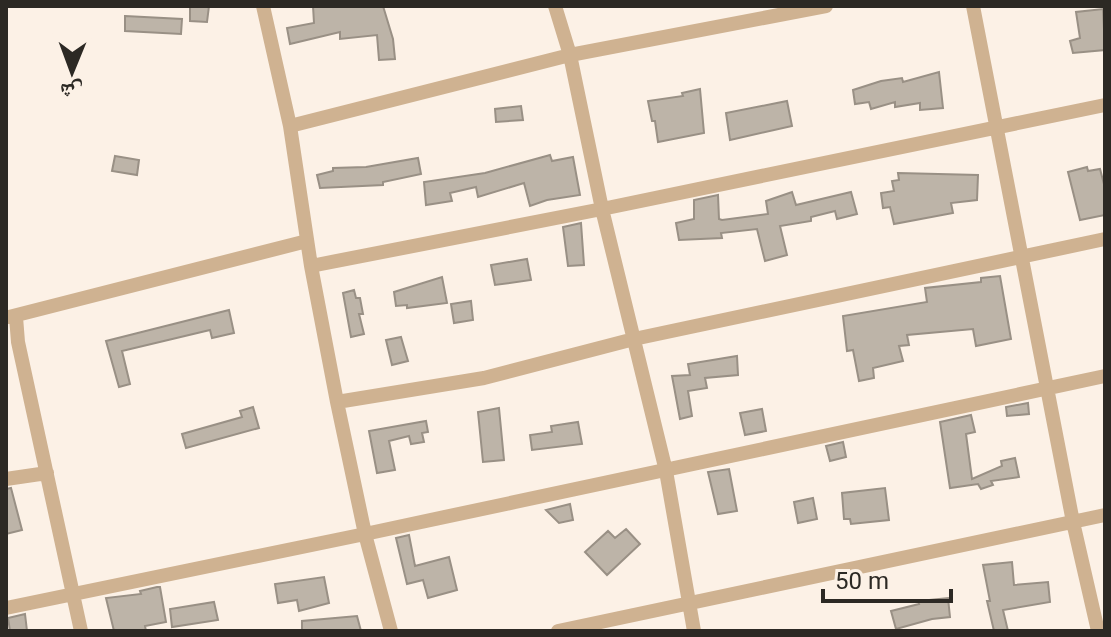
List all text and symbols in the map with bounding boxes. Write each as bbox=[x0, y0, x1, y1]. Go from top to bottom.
north arrow bbox=[32, 32, 112, 112]
text: ش bbox=[60, 78, 84, 104]
scale bar bbox=[823, 553, 951, 603]
text: 50 m bbox=[835, 567, 889, 595]

